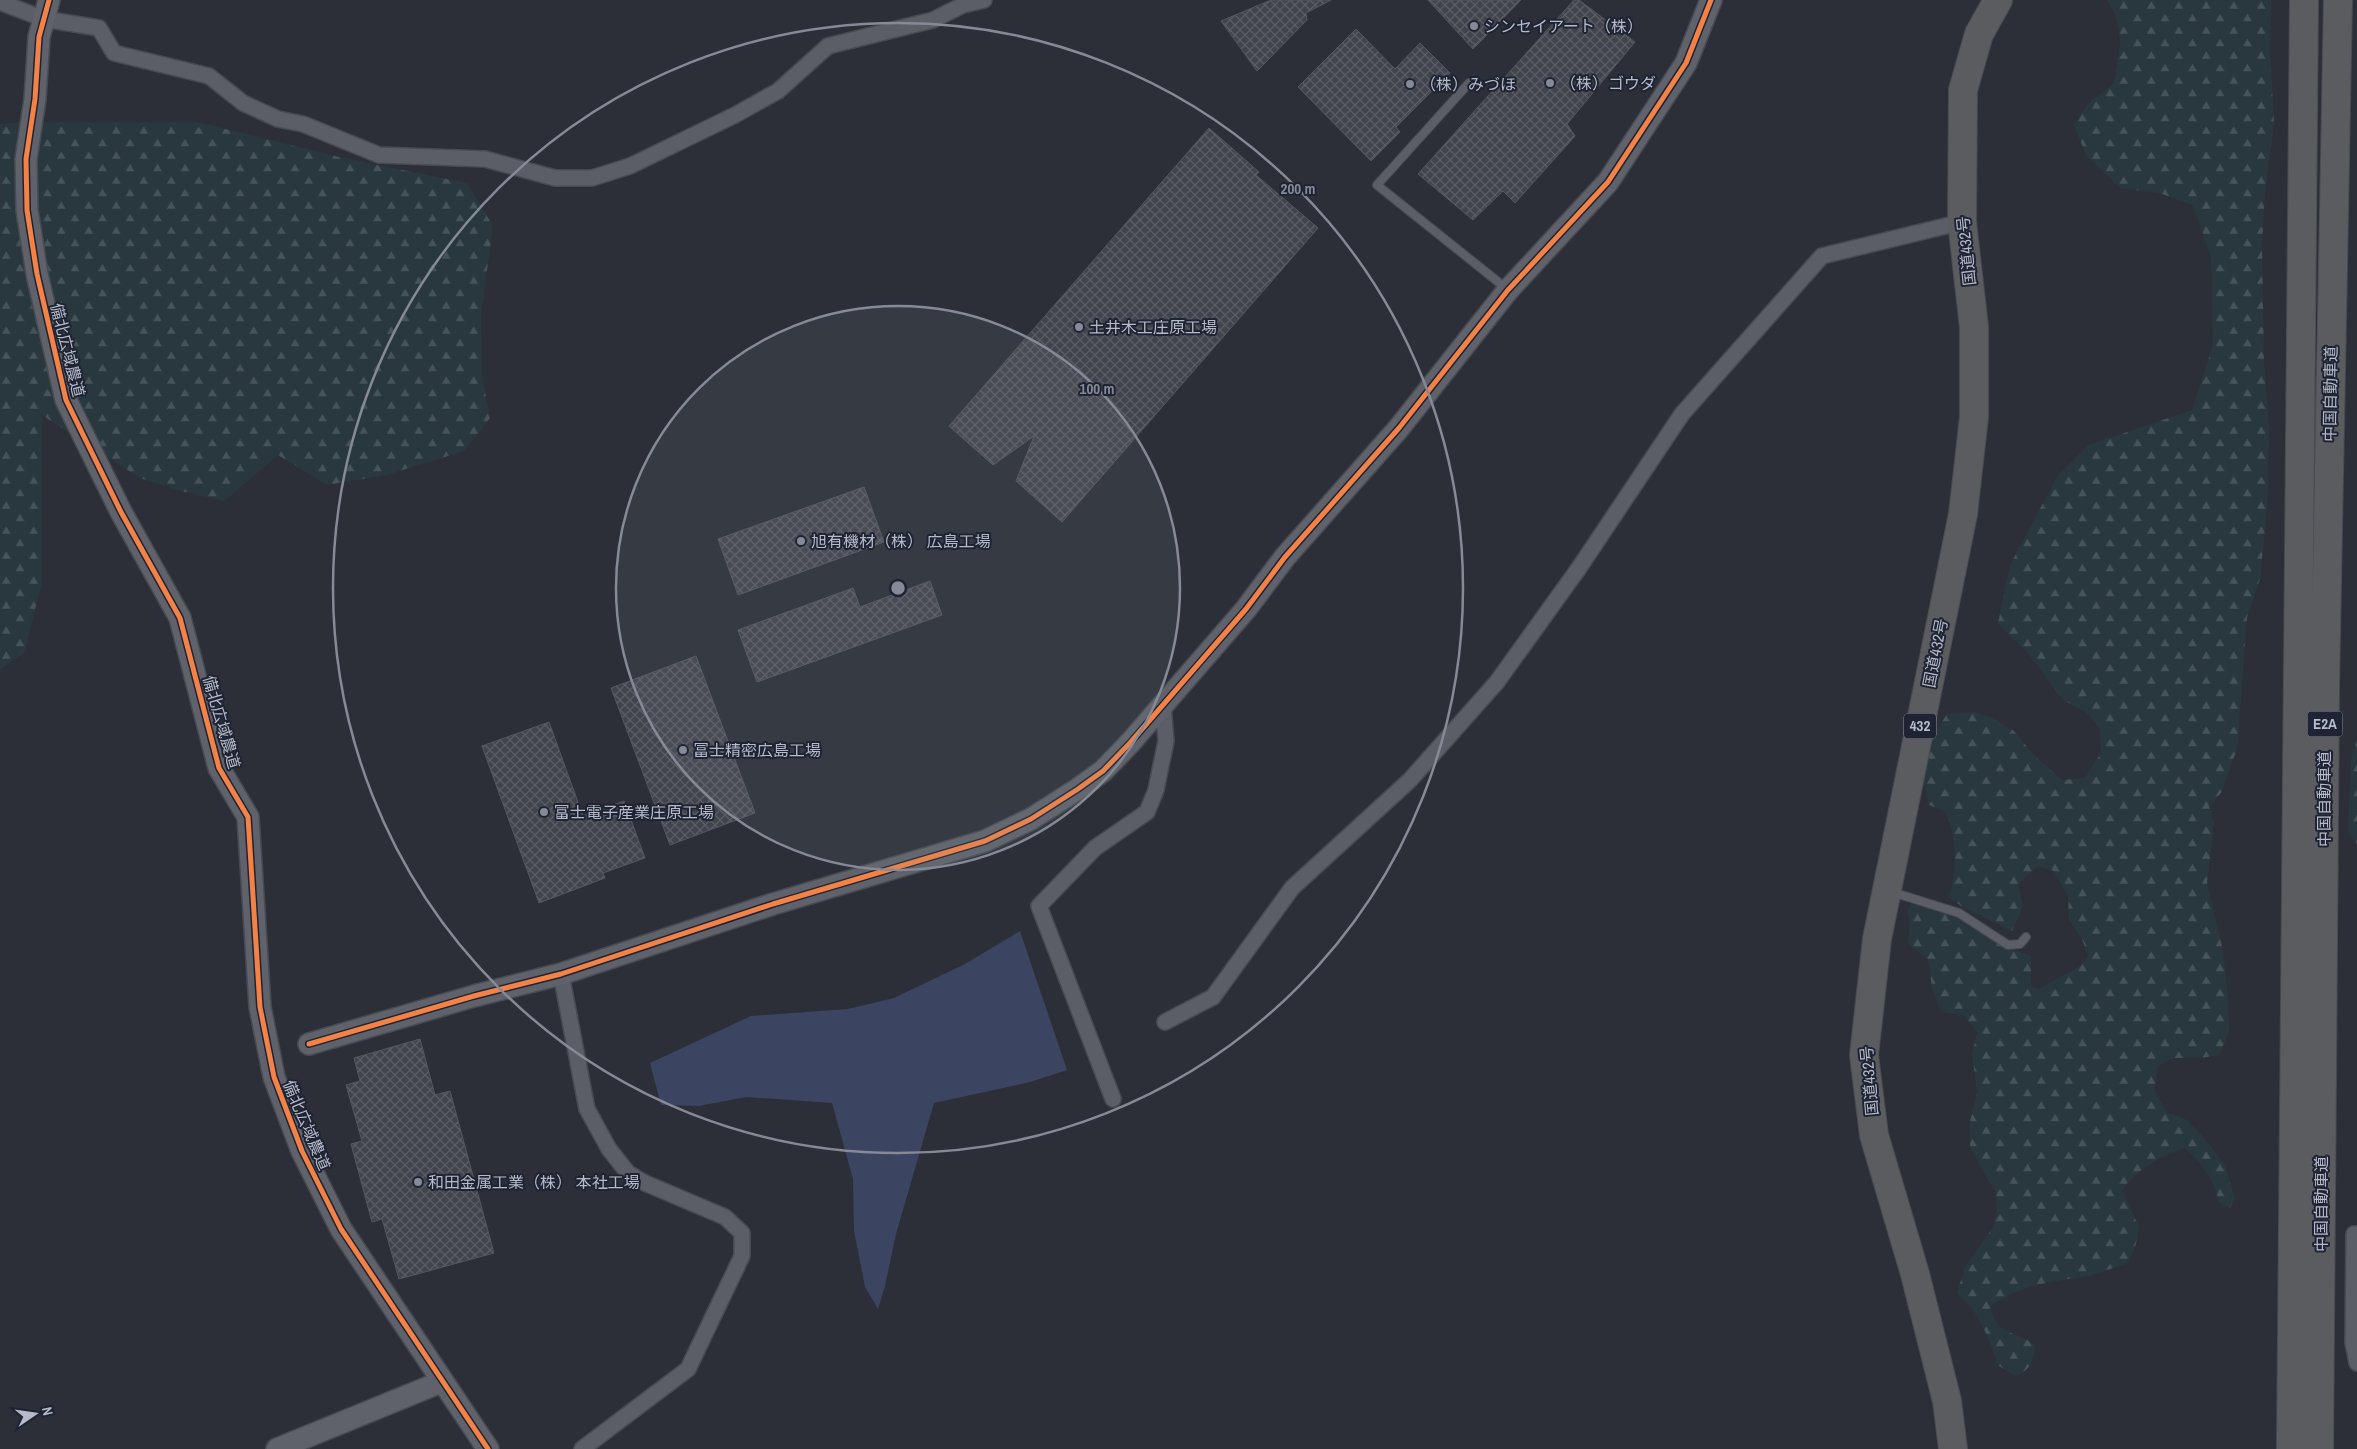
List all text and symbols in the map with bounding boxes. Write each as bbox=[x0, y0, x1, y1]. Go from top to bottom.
place label: シンセイアート（株） bbox=[1484, 15, 1643, 37]
marker: シンセイアート（株） bbox=[1468, 20, 1480, 32]
place label: （株）ゴウダ bbox=[1560, 72, 1656, 94]
place label: （株）みづほ bbox=[1420, 73, 1516, 95]
marker: （株）ゴウダ bbox=[1544, 77, 1556, 89]
marker: （株）みづほ bbox=[1404, 78, 1416, 90]
text: 200 m bbox=[1281, 178, 1315, 199]
street label: 国道432号 bbox=[1951, 215, 1981, 287]
street label: 備北広域農道 bbox=[46, 301, 90, 399]
place label: 土井木工庄原工場 bbox=[1089, 316, 1217, 338]
marker: 土井木工庄原工場 bbox=[1073, 321, 1085, 333]
street label: 中国自動車道 bbox=[2318, 346, 2342, 442]
text: 100 m bbox=[1080, 378, 1114, 399]
place label: 旭有機材（株） 広島工場 bbox=[811, 530, 991, 552]
marker: 旭有機材（株） 広島工場 bbox=[795, 535, 807, 547]
centre of rings bbox=[889, 579, 907, 597]
street label: 国道432号 bbox=[1918, 617, 1952, 689]
street label: 備北広域農道 bbox=[198, 673, 246, 771]
road number: E2A bbox=[2308, 712, 2342, 736]
road number: 432 bbox=[1904, 714, 1936, 738]
place label: 冨士精密広島工場 bbox=[693, 739, 821, 761]
marker: 冨士精密広島工場 bbox=[677, 744, 689, 756]
street label: 中国自動車道 bbox=[2313, 751, 2335, 847]
place label: 富士電子産業庄原工場 bbox=[554, 801, 714, 823]
marker: 富士電子産業庄原工場 bbox=[538, 806, 550, 818]
street label: 国道432号 bbox=[1855, 1045, 1883, 1117]
street label: 備北広域農道 bbox=[278, 1077, 336, 1173]
street label: 中国自動車道 bbox=[2310, 1156, 2332, 1252]
place label: 和田金属工業（株） 本社工場 bbox=[428, 1171, 640, 1193]
marker: 和田金属工業（株） 本社工場 bbox=[412, 1176, 424, 1188]
north arrow bbox=[10, 1389, 60, 1439]
text: N bbox=[38, 1405, 57, 1417]

